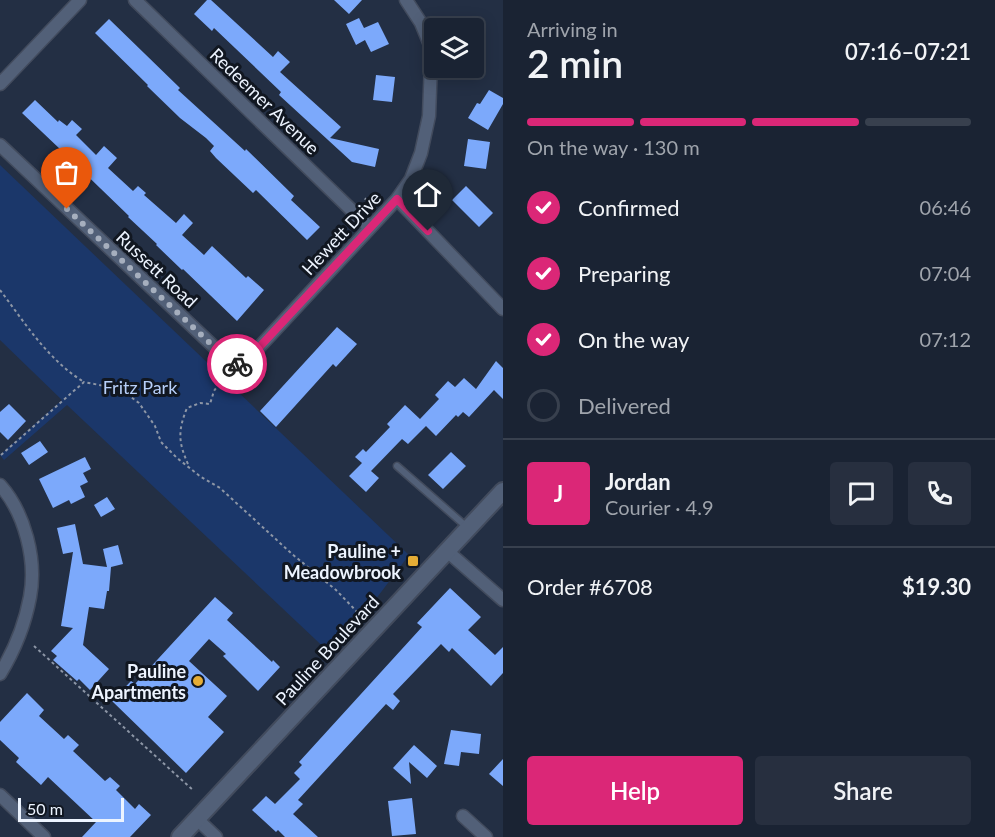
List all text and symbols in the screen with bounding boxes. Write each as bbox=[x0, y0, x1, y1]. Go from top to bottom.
text: Arriving in bbox=[527, 17, 618, 41]
map controls bbox=[424, 18, 484, 78]
button: layers bbox=[424, 18, 484, 78]
text: 07:16–07:21 bbox=[845, 38, 971, 65]
text: 2 min bbox=[527, 40, 623, 86]
street label: Redeemer Avenue bbox=[206, 43, 324, 159]
text: On the way · 130 m bbox=[527, 135, 700, 159]
pin bbox=[41, 147, 92, 209]
icon: bag bbox=[50, 156, 83, 189]
pin bbox=[402, 169, 453, 231]
icon: home bbox=[411, 178, 444, 211]
street label: Hewett Drive bbox=[297, 187, 385, 279]
icon: check bbox=[527, 191, 560, 224]
text: Confirmed bbox=[578, 194, 680, 221]
text: 06:46 bbox=[920, 195, 971, 219]
street label: Russett Road bbox=[112, 226, 202, 312]
icon: check bbox=[527, 257, 560, 290]
text: Preparing bbox=[578, 260, 670, 287]
text: 07:04 bbox=[920, 261, 971, 285]
icon: check bbox=[527, 323, 560, 356]
text: On the way bbox=[578, 326, 689, 353]
text: 07:12 bbox=[920, 327, 971, 351]
courier bbox=[207, 334, 267, 394]
icon: bike bbox=[221, 348, 254, 381]
park label: Fritz Park bbox=[103, 376, 178, 398]
text: Delivered bbox=[578, 392, 671, 419]
button: chat bbox=[830, 462, 893, 525]
button: phone bbox=[908, 462, 971, 525]
text: Jordan bbox=[605, 468, 671, 495]
text: J bbox=[554, 480, 563, 507]
text: Courier · 4.9 bbox=[605, 495, 714, 519]
place label: Pauline + Meadowbrook bbox=[284, 540, 401, 583]
marker: Pauline + Meadowbrook bbox=[406, 554, 420, 568]
text: Order #6708 bbox=[527, 573, 653, 600]
text: $19.30 bbox=[902, 573, 971, 600]
street label: Pauline Boulevard bbox=[271, 591, 383, 709]
place label: Pauline Apartments bbox=[90, 660, 186, 703]
marker: Pauline Apartments bbox=[191, 674, 205, 688]
button: Help bbox=[527, 756, 743, 825]
button: Share bbox=[755, 756, 971, 825]
scale bar bbox=[18, 795, 124, 822]
text: 50 m bbox=[27, 799, 63, 818]

